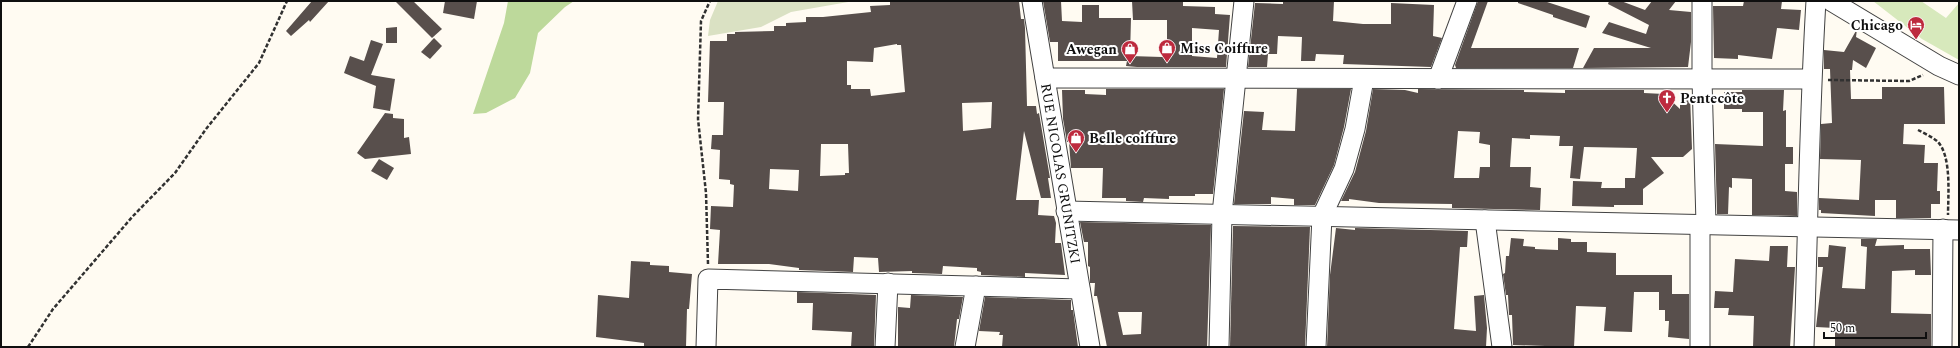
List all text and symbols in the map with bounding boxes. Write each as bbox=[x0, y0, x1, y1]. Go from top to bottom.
place label: Chicago bbox=[1851, 15, 1903, 36]
hotel icon: Chicago bbox=[1906, 15, 1926, 40]
shop icon: Miss Coiffure bbox=[1157, 38, 1177, 63]
place label: Miss Coiffure bbox=[1180, 38, 1268, 59]
place label: Awegan bbox=[1066, 39, 1117, 60]
shop icon: Awegan bbox=[1120, 39, 1140, 64]
street label: RUE NICOLAS GRUNITZKI bbox=[1035, 82, 1086, 265]
church icon: Pentecôte bbox=[1657, 88, 1677, 113]
place label: Pentecôte bbox=[1680, 88, 1744, 109]
shop icon: Belle coiffure bbox=[1066, 128, 1086, 153]
place label: Belle coiffure bbox=[1089, 128, 1176, 149]
scale bar bbox=[1824, 314, 1926, 340]
text: 50 m bbox=[1830, 319, 1855, 338]

